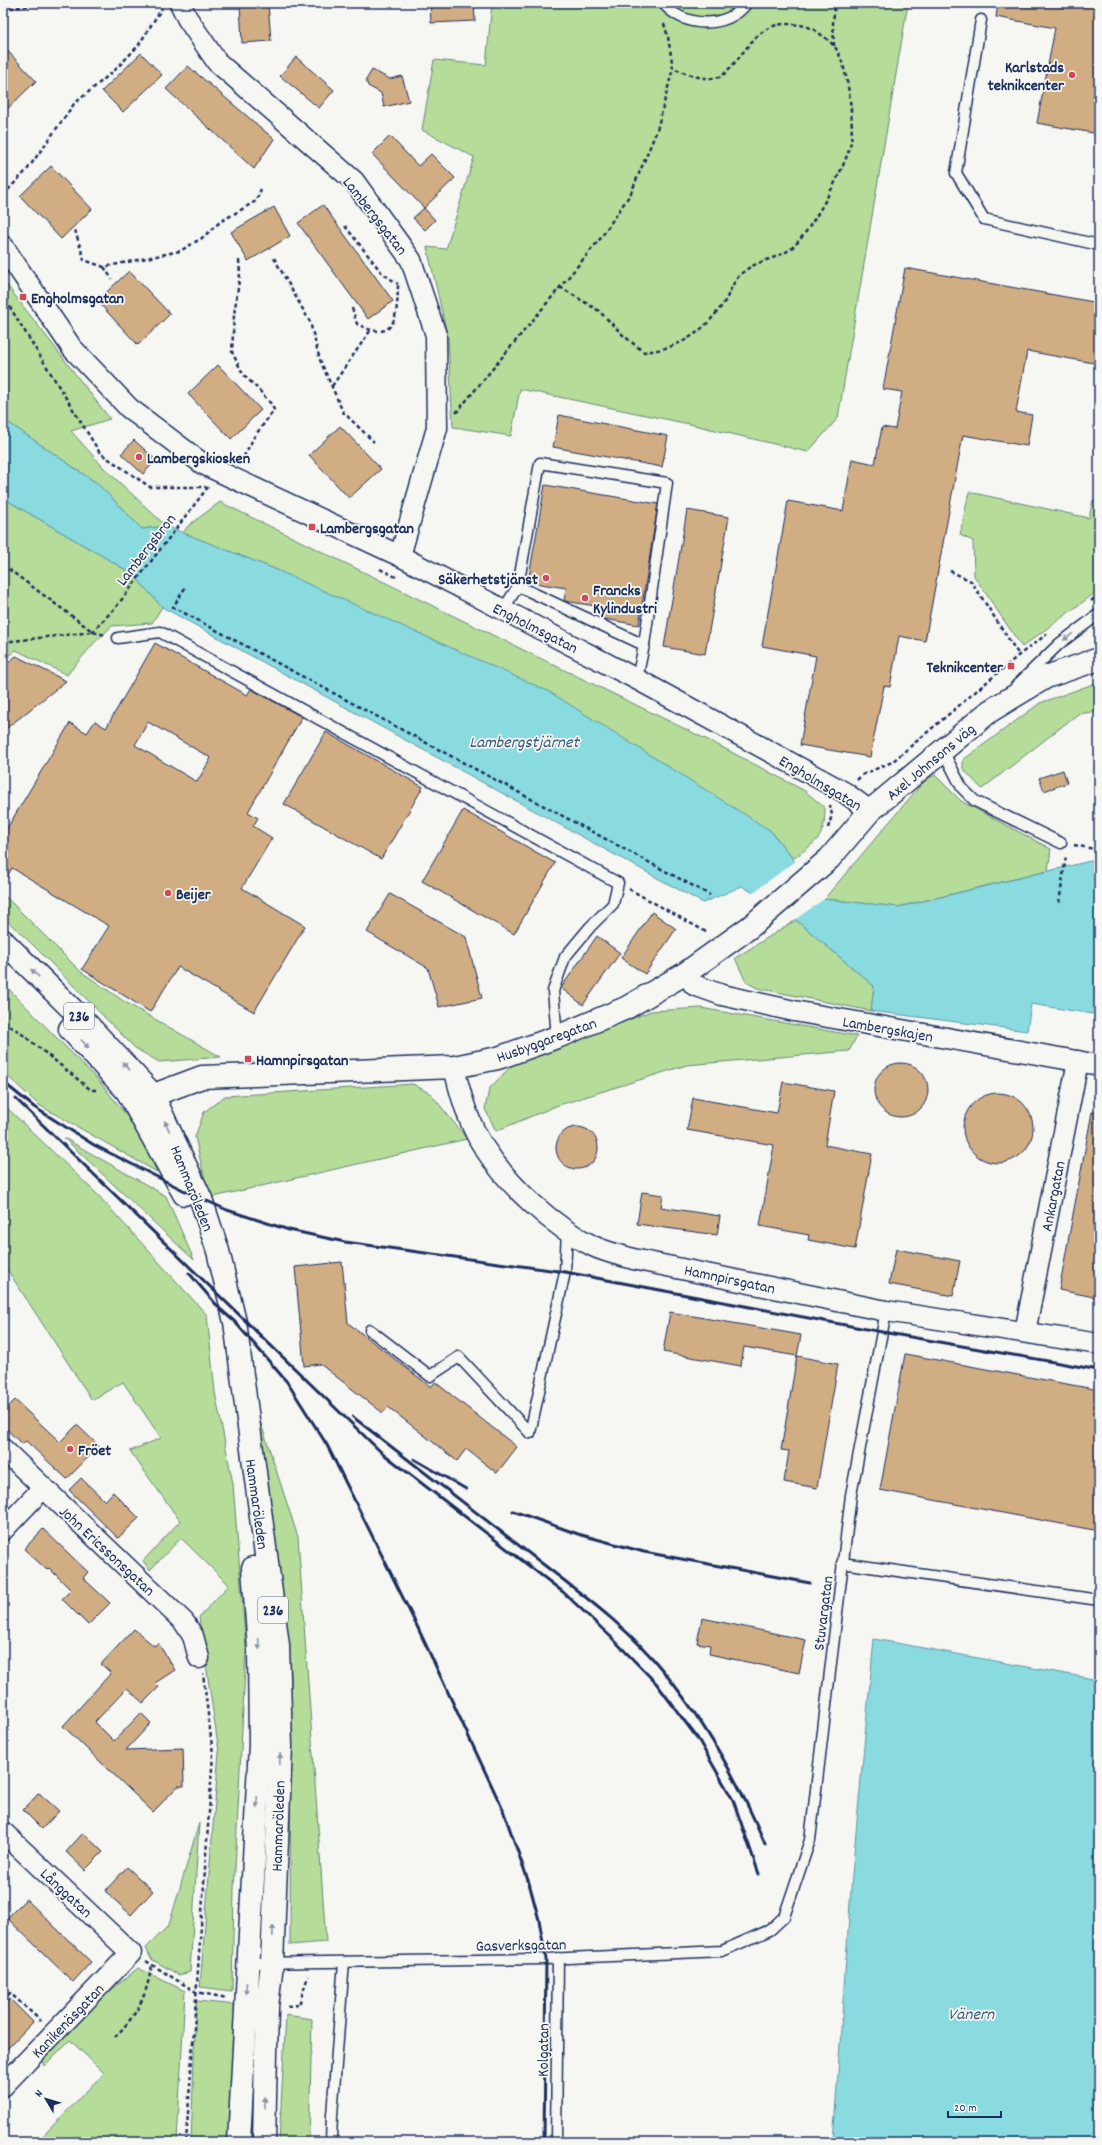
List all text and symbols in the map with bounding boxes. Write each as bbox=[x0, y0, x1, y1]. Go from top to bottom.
place label: Karlstads teknikcenter bbox=[988, 57, 1065, 98]
marker: Karlstads teknikcenter bbox=[1067, 70, 1077, 80]
street label: Lambergsgatan bbox=[336, 172, 412, 261]
place label: Engholmsgatan bbox=[31, 288, 124, 311]
marker: Engholmsgatan bbox=[18, 292, 28, 302]
place label: Lambergskiosken bbox=[147, 448, 250, 471]
marker: Lambergskiosken bbox=[134, 452, 144, 462]
street label: Lambergsbron bbox=[111, 510, 183, 592]
place label: Lambergsgatan bbox=[320, 518, 414, 541]
marker: Lambergsgatan bbox=[307, 522, 317, 532]
place label: Säkerhetstjänst bbox=[438, 569, 538, 592]
marker: Säkerhetstjänst bbox=[541, 573, 551, 583]
place label: Francks Kylindustri bbox=[593, 580, 657, 621]
marker: Francks Kylindustri bbox=[580, 593, 590, 603]
street label: Engholmsgatan bbox=[488, 598, 582, 661]
one-way arrow bbox=[1062, 633, 1073, 641]
place label: Teknikcenter bbox=[926, 657, 1004, 680]
marker: Teknikcenter bbox=[1006, 661, 1016, 671]
street label: Axel Johnsons väg bbox=[882, 719, 981, 807]
water label: Lambergstjärnet bbox=[469, 732, 580, 756]
street label: Engholmsgatan bbox=[774, 750, 865, 818]
place label: Beijer bbox=[176, 884, 212, 907]
marker: Beijer bbox=[163, 888, 173, 898]
one-way arrow bbox=[30, 968, 40, 978]
road number: 236 bbox=[64, 1003, 94, 1029]
street label: Lambergskajen bbox=[841, 1011, 935, 1050]
street label: Husbyggaregatan bbox=[494, 1013, 600, 1070]
one-way arrow bbox=[80, 1039, 90, 1049]
place label: Hamnpirsgatan bbox=[256, 1050, 348, 1073]
marker: Hamnpirsgatan bbox=[243, 1054, 253, 1064]
one-way arrow bbox=[121, 1061, 131, 1071]
one-way arrow bbox=[164, 1121, 170, 1132]
street label: Hammaröleden bbox=[163, 1142, 218, 1235]
street label: Ankargatan bbox=[1036, 1159, 1073, 1234]
street label: Hamnpirsgatan bbox=[682, 1260, 777, 1301]
place label: Fröet bbox=[78, 1440, 111, 1463]
marker: Fröet bbox=[65, 1444, 75, 1454]
street label: Hammaröleden bbox=[238, 1458, 273, 1551]
street label: John Ericssonsgatan bbox=[53, 1501, 159, 1602]
street label: Stuvargatan bbox=[808, 1575, 840, 1652]
road number: 236 bbox=[258, 1597, 288, 1623]
one-way arrow bbox=[255, 1638, 262, 1650]
one-way arrow bbox=[277, 1752, 283, 1765]
street label: Hammaröleden bbox=[266, 1780, 293, 1872]
one-way arrow bbox=[253, 1796, 260, 1808]
street label: Långgatan bbox=[34, 1864, 97, 1924]
one-way arrow bbox=[270, 1924, 276, 1937]
street label: Gasverksgatan bbox=[476, 1934, 567, 1959]
street label: Kanikenäsgatan bbox=[27, 1979, 111, 2064]
one-way arrow bbox=[243, 1982, 249, 1994]
water label: Vänern bbox=[948, 2004, 995, 2028]
street label: Kolgatan bbox=[533, 2023, 556, 2077]
north arrow bbox=[26, 2079, 66, 2119]
text: N bbox=[32, 2087, 48, 2101]
scale bar bbox=[948, 2093, 1001, 2119]
one-way arrow bbox=[262, 2096, 268, 2109]
text: 20 m bbox=[954, 2100, 977, 2117]

